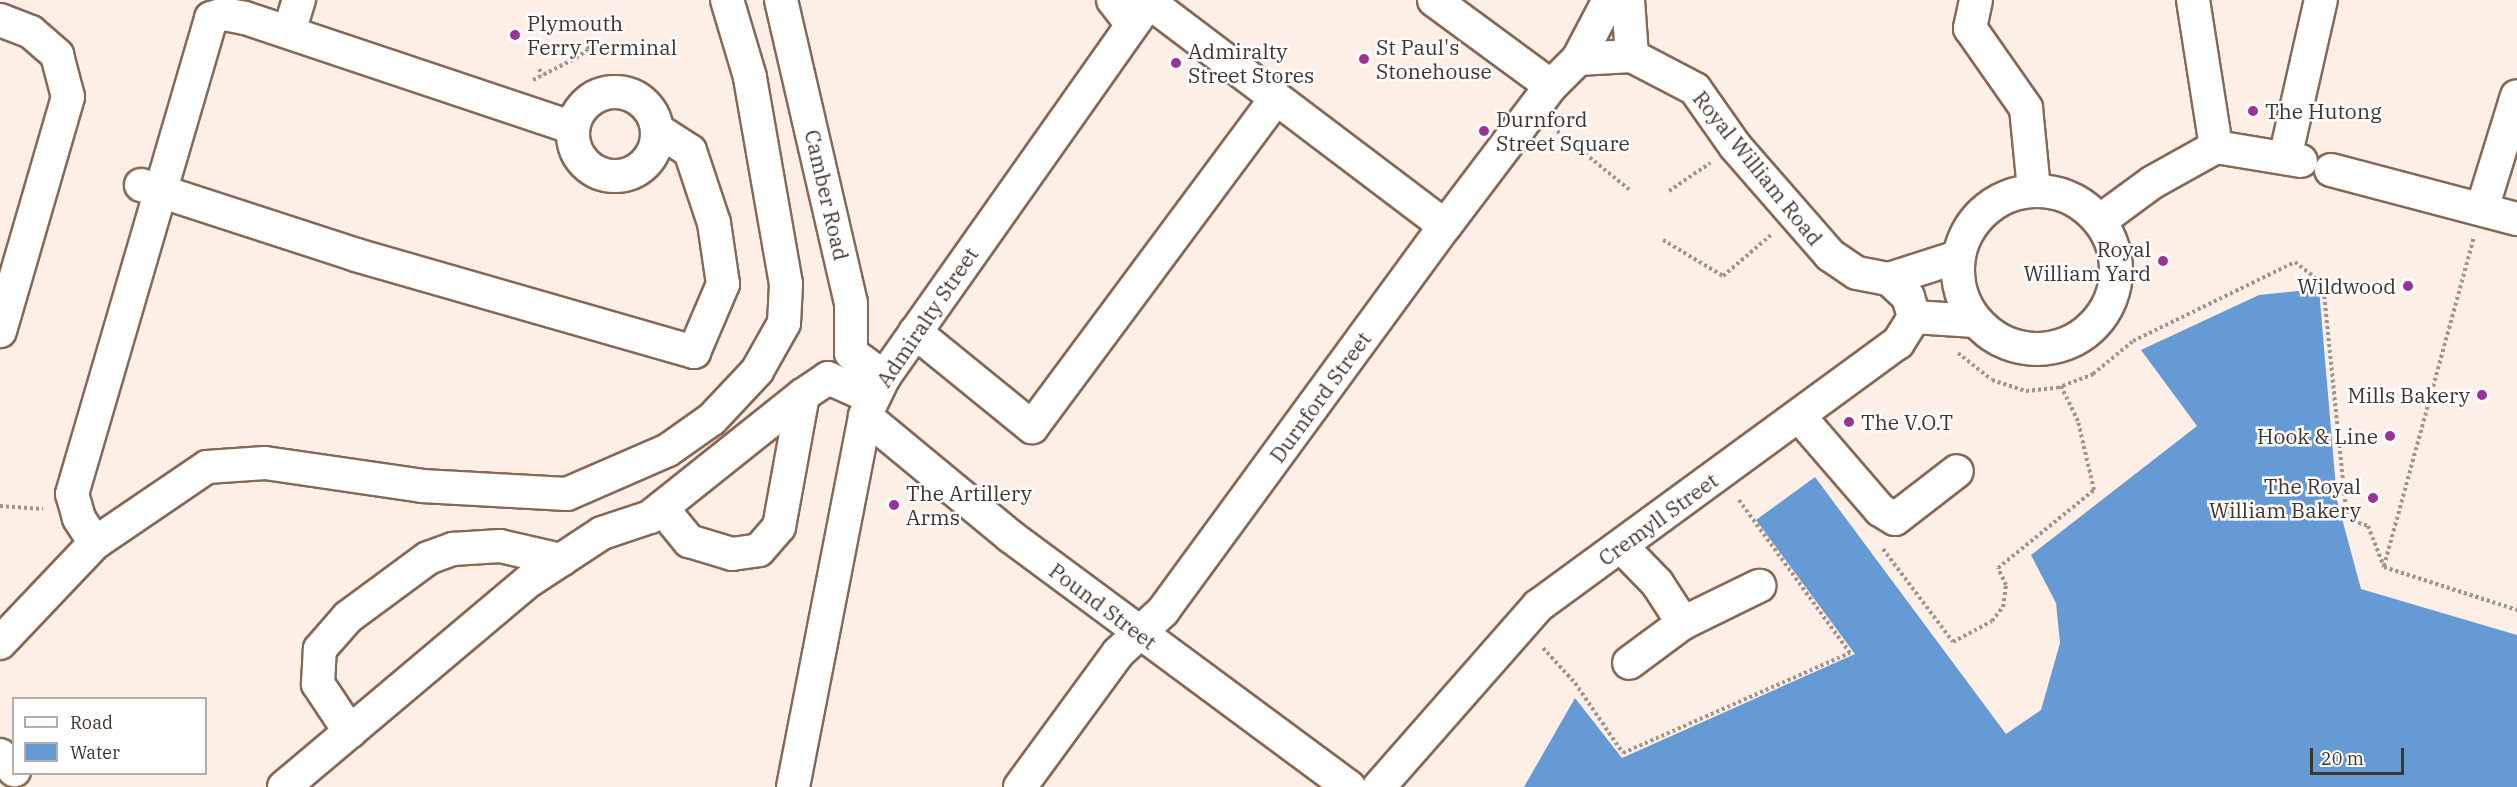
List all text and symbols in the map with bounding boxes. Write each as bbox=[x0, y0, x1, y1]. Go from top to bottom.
place label: Plymouth Ferry Terminal bbox=[527, 10, 677, 60]
marker: Plymouth Ferry Terminal bbox=[508, 28, 522, 42]
place label: St Paul's Stonehouse bbox=[1376, 34, 1492, 84]
place label: Admiralty Street Stores bbox=[1188, 38, 1314, 88]
marker: St Paul's Stonehouse bbox=[1357, 52, 1371, 66]
marker: Admiralty Street Stores bbox=[1169, 56, 1183, 70]
street label: Royal William Road bbox=[1688, 86, 1828, 250]
place label: The Hutong bbox=[2265, 98, 2382, 124]
marker: The Hutong bbox=[2246, 104, 2260, 118]
place label: Durnford Street Square bbox=[1496, 106, 1630, 156]
marker: Durnford Street Square bbox=[1477, 124, 1491, 138]
street label: Camber Road bbox=[800, 127, 854, 263]
place label: Royal William Yard bbox=[2023, 236, 2151, 286]
street label: Admiralty Street bbox=[871, 242, 983, 392]
marker: Royal William Yard bbox=[2156, 254, 2170, 268]
place label: Wildwood bbox=[2297, 273, 2396, 299]
marker: Wildwood bbox=[2401, 279, 2415, 293]
street label: Durnford Street bbox=[1264, 327, 1376, 467]
place label: Mills Bakery bbox=[2347, 382, 2470, 408]
marker: Mills Bakery bbox=[2475, 388, 2489, 402]
place label: The V.O.T bbox=[1861, 409, 1953, 435]
marker: The V.O.T bbox=[1842, 415, 1856, 429]
place label: Hook & Line bbox=[2257, 423, 2378, 449]
marker: Hook & Line bbox=[2383, 429, 2397, 443]
street label: Cremyll Street bbox=[1593, 467, 1723, 571]
place label: The Royal William Bakery bbox=[2209, 473, 2361, 523]
place label: The Artillery Arms bbox=[906, 480, 1032, 530]
marker: The Royal William Bakery bbox=[2366, 491, 2380, 505]
marker: The Artillery Arms bbox=[887, 498, 901, 512]
street label: Pound Street bbox=[1044, 558, 1162, 654]
legend bbox=[12, 697, 207, 775]
text: Road bbox=[70, 711, 113, 734]
scale bar bbox=[2313, 736, 2408, 774]
text: Water bbox=[70, 741, 120, 764]
text: 20 m bbox=[2321, 747, 2364, 770]

